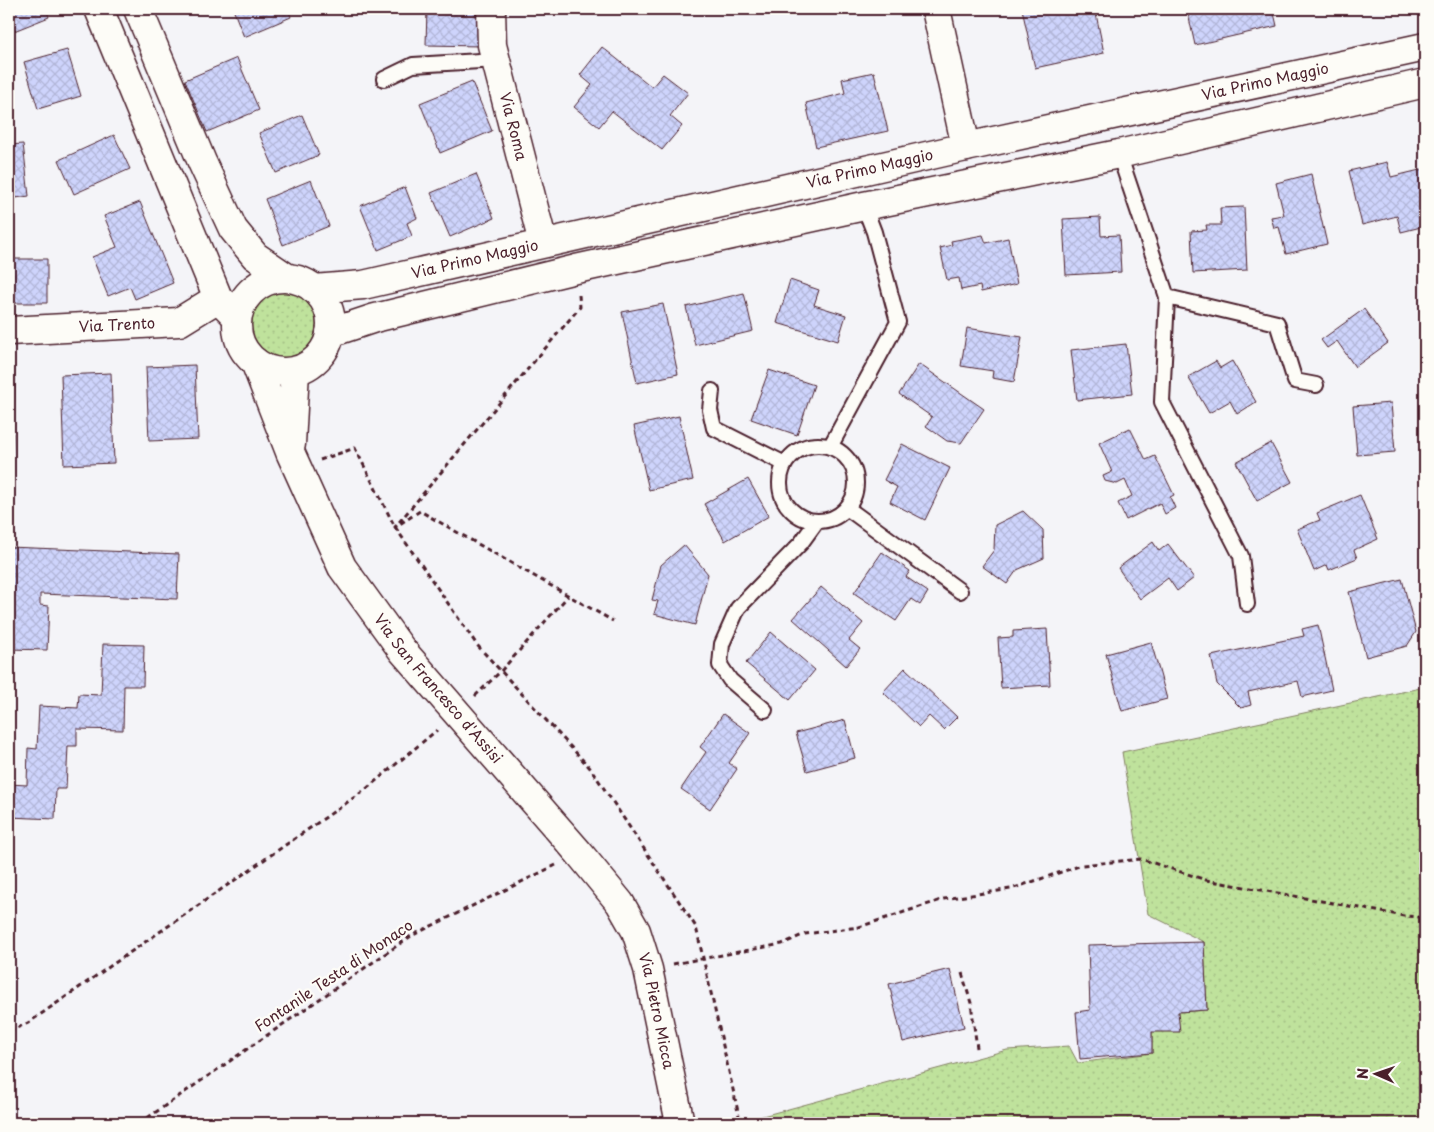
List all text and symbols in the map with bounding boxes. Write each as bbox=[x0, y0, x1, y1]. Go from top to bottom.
street label: Via Primo Maggio bbox=[1199, 55, 1331, 105]
street label: Via Roma bbox=[495, 89, 534, 162]
street label: Via Primo Maggio bbox=[804, 142, 935, 193]
street label: Via Primo Maggio bbox=[409, 232, 540, 284]
street label: Via Trento bbox=[78, 310, 156, 337]
street label: Via San Francesco d'Assisi bbox=[369, 608, 509, 768]
street label: Fontanile Testa di Monaco bbox=[249, 913, 417, 1037]
street label: Via Pietro Micca bbox=[633, 949, 682, 1072]
north arrow bbox=[1352, 1050, 1402, 1100]
text: N bbox=[1352, 1068, 1373, 1079]

